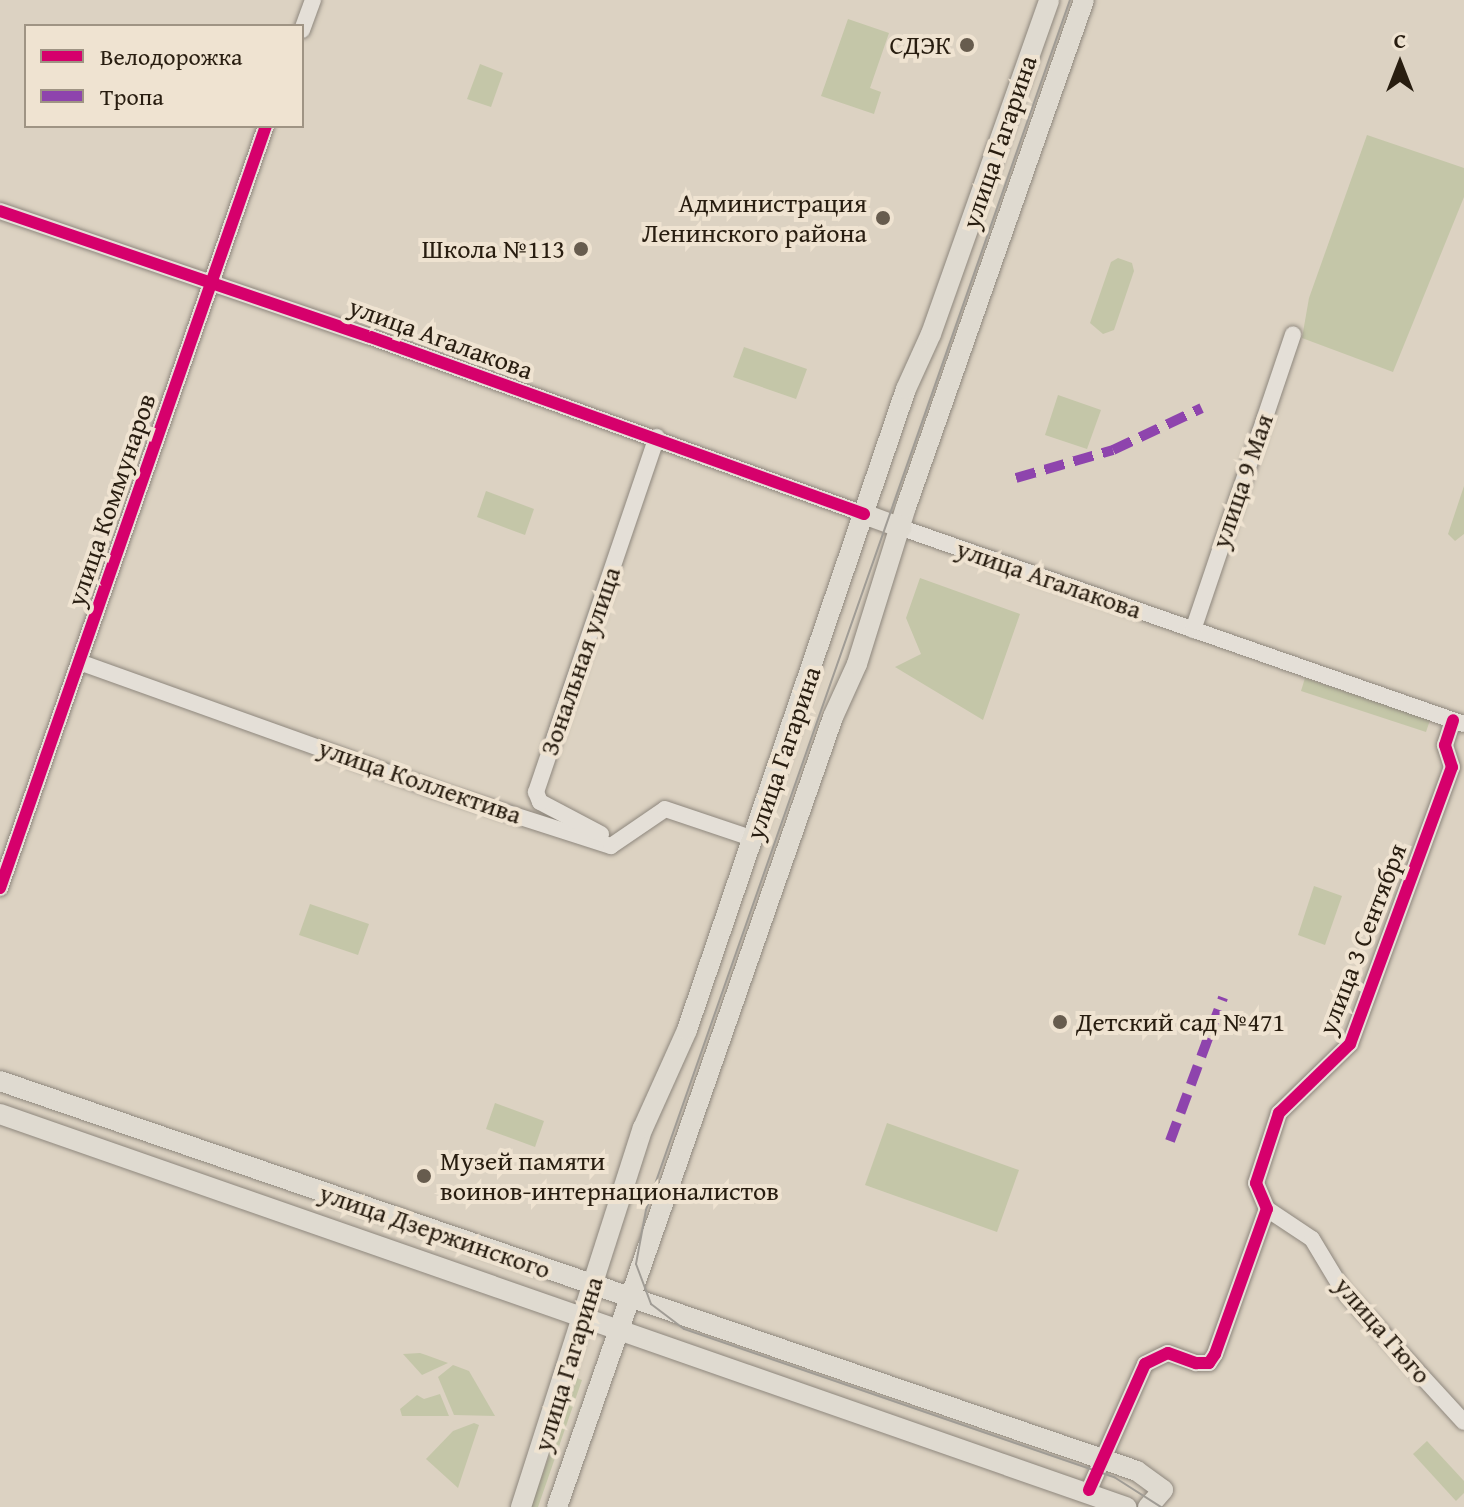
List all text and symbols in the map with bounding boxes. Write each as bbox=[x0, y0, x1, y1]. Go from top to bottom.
legend bbox=[24, 24, 304, 128]
north arrow bbox=[1360, 24, 1440, 104]
text: С bbox=[1394, 24, 1406, 56]
place label: СДЭК bbox=[889, 29, 951, 61]
marker: СДЭК bbox=[958, 36, 976, 54]
text: Велодорожка bbox=[100, 39, 242, 74]
street label: улица Гагарина bbox=[955, 51, 1043, 233]
text: Тропа bbox=[100, 79, 164, 114]
place label: Администрация Ленинского района bbox=[642, 187, 867, 248]
marker: Администрация Ленинского района bbox=[874, 209, 892, 227]
place label: Школа №113 bbox=[422, 233, 565, 265]
marker: Школа №113 bbox=[572, 240, 590, 258]
street label: улица Агалакова bbox=[345, 290, 537, 386]
street label: улица Коммунаров bbox=[60, 390, 162, 610]
street label: улица 9 Мая bbox=[1204, 410, 1280, 552]
street label: улица Агалакова bbox=[952, 533, 1146, 625]
street label: Зональная улица bbox=[533, 563, 627, 759]
street label: улица Гагарина bbox=[739, 662, 827, 844]
street label: улица Коллектива bbox=[314, 732, 526, 830]
street label: улица 3 Сентября bbox=[1311, 839, 1413, 1039]
place label: Детский сад №471 bbox=[1076, 1006, 1285, 1038]
marker: Детский сад №471 bbox=[1051, 1013, 1069, 1031]
place label: Музей памяти воинов-интернационалистов bbox=[440, 1145, 779, 1206]
marker: Музей памяти воинов-интернационалистов bbox=[415, 1167, 433, 1185]
street label: улица Дзержинского bbox=[315, 1177, 555, 1285]
street label: улица Гюго bbox=[1328, 1270, 1438, 1390]
street label: улица Гагарина bbox=[527, 1273, 609, 1455]

